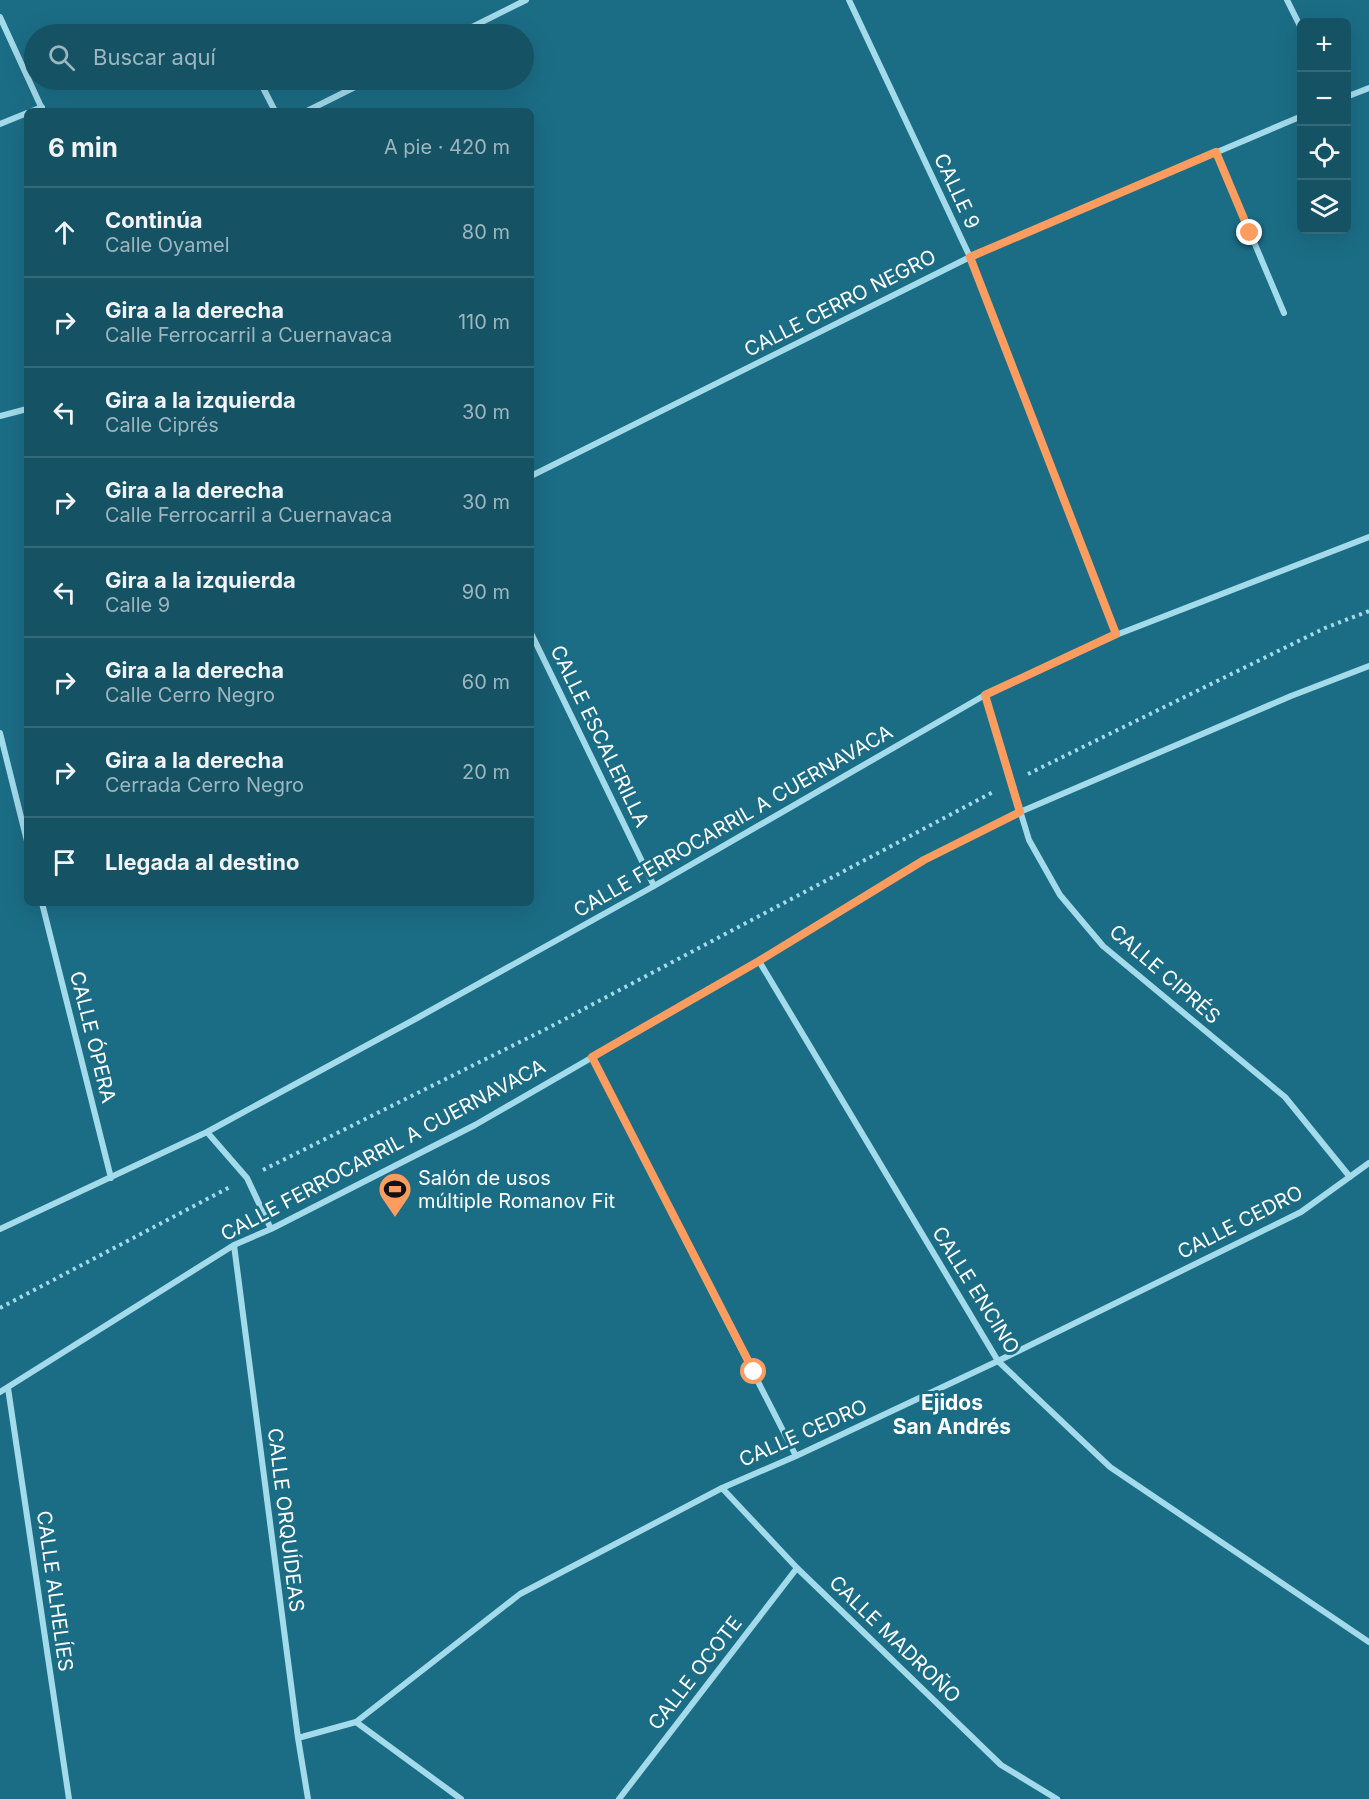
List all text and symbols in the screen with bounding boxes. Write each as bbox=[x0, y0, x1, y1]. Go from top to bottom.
map controls bbox=[1297, 18, 1351, 234]
button: + bbox=[1297, 18, 1351, 72]
search box bbox=[24, 24, 534, 90]
icon: search bbox=[45, 41, 78, 74]
text: Buscar aquí bbox=[93, 44, 216, 70]
button: − bbox=[1297, 72, 1351, 126]
button: locate bbox=[1297, 126, 1351, 180]
text: 6 min bbox=[48, 132, 118, 163]
text: A pie · 420 m bbox=[384, 135, 510, 159]
street label: CALLE 9 bbox=[929, 149, 985, 233]
button: layers bbox=[1297, 180, 1351, 234]
text: Continúa bbox=[105, 207, 203, 233]
icon: ahead bbox=[48, 216, 81, 249]
route end bbox=[1236, 219, 1262, 245]
text: 80 m bbox=[462, 220, 510, 244]
text: Calle Oyamel bbox=[105, 233, 230, 257]
street label: CALLE CERRO NEGRO bbox=[740, 244, 940, 362]
text: Gira a la derecha bbox=[105, 297, 284, 323]
icon: right bbox=[48, 306, 81, 339]
text: 110 m bbox=[458, 310, 510, 334]
text: Calle Ferrocarril a Cuernavaca bbox=[105, 323, 392, 347]
text: Gira a la izquierda bbox=[105, 387, 296, 413]
icon: left bbox=[48, 396, 81, 429]
text: 30 m bbox=[462, 400, 510, 424]
text: Calle Ciprés bbox=[105, 413, 219, 437]
text: Gira a la derecha bbox=[105, 477, 284, 503]
icon: right bbox=[48, 486, 81, 519]
text: 30 m bbox=[462, 490, 510, 514]
text: Calle Ferrocarril a Cuernavaca bbox=[105, 503, 392, 527]
text: Gira a la izquierda bbox=[105, 567, 296, 593]
icon: left bbox=[48, 576, 81, 609]
text: 90 m bbox=[462, 580, 510, 604]
text: Calle 9 bbox=[105, 593, 170, 617]
street label: CALLE ESCALERILLA bbox=[546, 641, 655, 831]
text: Gira a la derecha bbox=[105, 657, 284, 683]
icon: right bbox=[48, 666, 81, 699]
text: 60 m bbox=[462, 670, 510, 694]
text: Calle Cerro Negro bbox=[105, 683, 275, 707]
street label: CALLE FERROCARRIL A CUERNAVACA bbox=[569, 719, 897, 922]
text: Gira a la derecha bbox=[105, 747, 284, 773]
icon: right bbox=[48, 756, 81, 789]
text: 20 m bbox=[462, 760, 510, 784]
text: Cerrada Cerro Negro bbox=[105, 773, 304, 797]
icon: arrive bbox=[48, 846, 81, 879]
text: Llegada al destino bbox=[105, 849, 299, 875]
street label: CALLE CIPRÉS bbox=[1105, 919, 1226, 1029]
street label: CALLE ÓPERA bbox=[65, 968, 122, 1106]
street label: CALLE FERROCARRIL A CUERNAVACA bbox=[217, 1054, 550, 1246]
place label: Salón de usos múltiple Romanov Fit bbox=[418, 1166, 615, 1213]
sports icon: Salón de usos múltiple Romanov Fit bbox=[377, 1171, 413, 1218]
street label: CALLE CEDRO bbox=[1173, 1180, 1307, 1264]
street label: CALLE ENCINO bbox=[927, 1222, 1025, 1358]
route start bbox=[740, 1358, 766, 1384]
district label: Ejidos San Andrés bbox=[893, 1390, 1011, 1439]
street label: CALLE CEDRO bbox=[735, 1394, 871, 1472]
street label: CALLE ORQUÍDEAS bbox=[263, 1427, 310, 1613]
street label: CALLE ALHELÍES bbox=[32, 1509, 79, 1673]
street label: CALLE MADROÑO bbox=[824, 1570, 966, 1708]
street label: CALLE OCOTE bbox=[643, 1611, 747, 1735]

